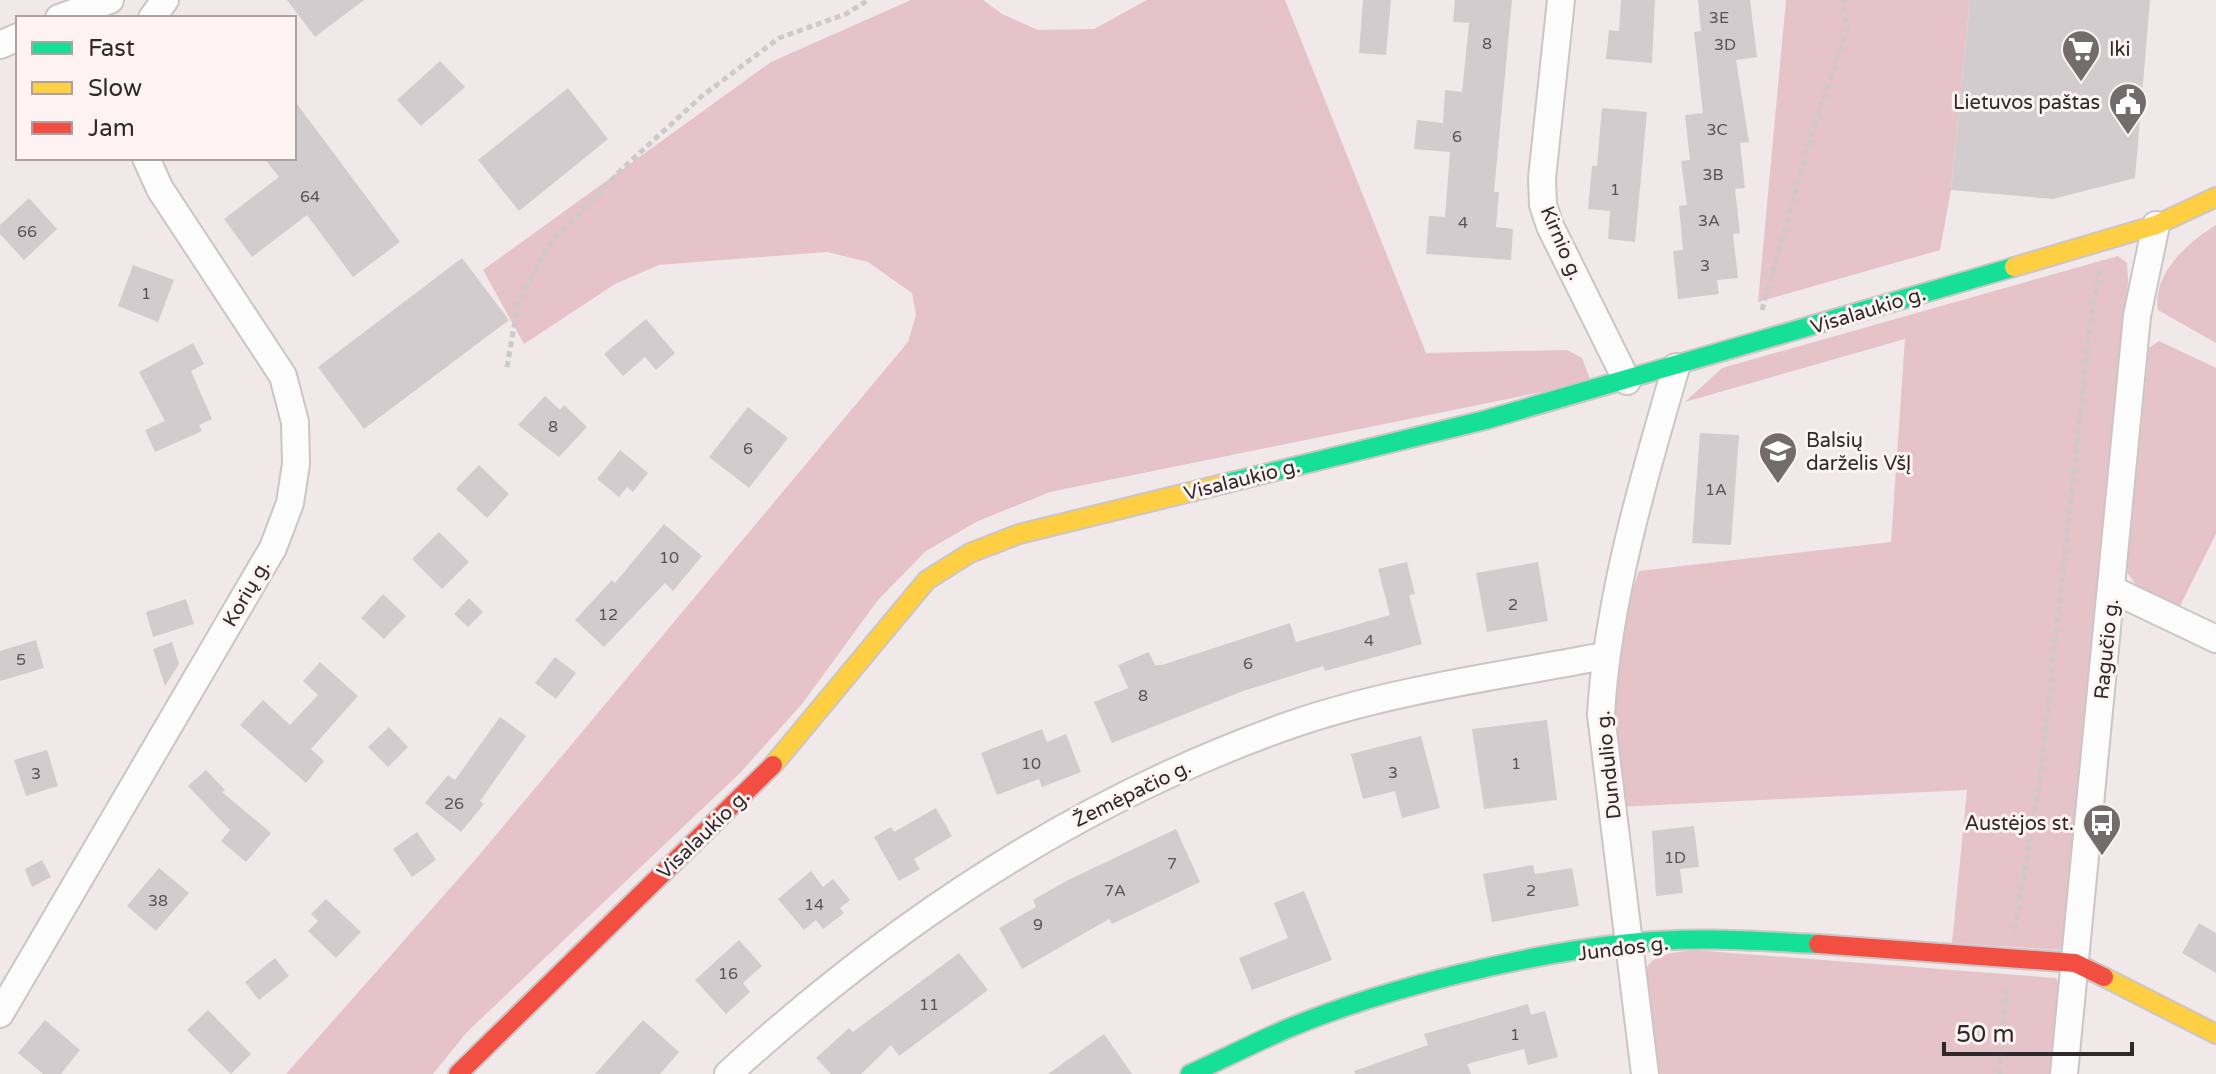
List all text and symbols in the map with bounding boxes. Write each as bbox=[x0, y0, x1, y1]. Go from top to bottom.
house number: 3E bbox=[1709, 8, 1729, 28]
legend bbox=[16, 16, 296, 160]
supermarket icon: Iki bbox=[2060, 28, 2102, 83]
text: Fast bbox=[88, 34, 135, 63]
house number: 8 bbox=[1482, 34, 1492, 54]
house number: 3D bbox=[1714, 35, 1736, 55]
place label: Iki bbox=[2109, 38, 2130, 62]
text: Slow bbox=[88, 74, 142, 103]
public building icon: Lietuvos paštas bbox=[2107, 81, 2149, 136]
place label: Lietuvos paštas bbox=[1953, 91, 2100, 115]
text: Jam bbox=[88, 114, 135, 143]
house number: 3C bbox=[1706, 120, 1728, 140]
house number: 6 bbox=[1452, 127, 1462, 147]
house number: 3B bbox=[1702, 165, 1724, 185]
house number: 1 bbox=[1610, 180, 1620, 200]
house number: 64 bbox=[300, 187, 320, 207]
street label: Kirnio g. bbox=[1535, 203, 1587, 284]
house number: 3A bbox=[1698, 211, 1720, 231]
house number: 4 bbox=[1458, 213, 1468, 233]
house number: 66 bbox=[17, 222, 37, 242]
house number: 3 bbox=[1700, 256, 1710, 276]
street label: Visalaukio g. bbox=[1808, 282, 1929, 340]
house number: 1 bbox=[141, 284, 151, 304]
house number: 8 bbox=[548, 417, 558, 437]
place label: Balsių darželis VšĮ bbox=[1806, 429, 1912, 476]
school or university icon: Balsių darželis VšĮ bbox=[1757, 430, 1799, 485]
house number: 6 bbox=[743, 439, 753, 459]
street label: Visalaukio g. bbox=[1182, 454, 1303, 506]
house number: 1A bbox=[1705, 480, 1727, 500]
house number: 10 bbox=[659, 548, 679, 568]
street label: Korių g. bbox=[218, 556, 276, 631]
house number: 2 bbox=[1508, 595, 1518, 615]
street label: Ragučio g. bbox=[2090, 598, 2124, 701]
house number: 12 bbox=[598, 605, 618, 625]
house number: 4 bbox=[1364, 631, 1374, 651]
house number: 5 bbox=[16, 650, 26, 670]
house number: 6 bbox=[1243, 654, 1253, 674]
house number: 8 bbox=[1138, 686, 1148, 706]
street label: Dundulio g. bbox=[1591, 709, 1627, 820]
house number: 10 bbox=[1021, 754, 1041, 774]
street label: Žemėpačio g. bbox=[1069, 754, 1195, 833]
house number: 1 bbox=[1511, 754, 1521, 774]
house number: 3 bbox=[1388, 763, 1398, 783]
house number: 3 bbox=[31, 764, 41, 784]
street label: Visalaukio g. bbox=[653, 785, 755, 885]
house number: 26 bbox=[444, 794, 464, 814]
bus stop icon: Austėjos st. bbox=[2081, 802, 2123, 857]
place label: Austėjos st. bbox=[1964, 812, 2074, 836]
house number: 1D bbox=[1664, 848, 1686, 868]
house number: 7 bbox=[1167, 854, 1177, 874]
house number: 7A bbox=[1104, 881, 1126, 901]
house number: 2 bbox=[1526, 881, 1536, 901]
house number: 38 bbox=[148, 891, 168, 911]
house number: 14 bbox=[804, 895, 824, 915]
house number: 9 bbox=[1033, 915, 1043, 935]
street label: Jundos g. bbox=[1576, 932, 1670, 966]
house number: 16 bbox=[718, 964, 738, 984]
house number: 11 bbox=[919, 995, 939, 1015]
scale bar bbox=[1944, 1006, 2132, 1056]
text: 50 m bbox=[1956, 1020, 2014, 1049]
house number: 1 bbox=[1510, 1025, 1520, 1045]

